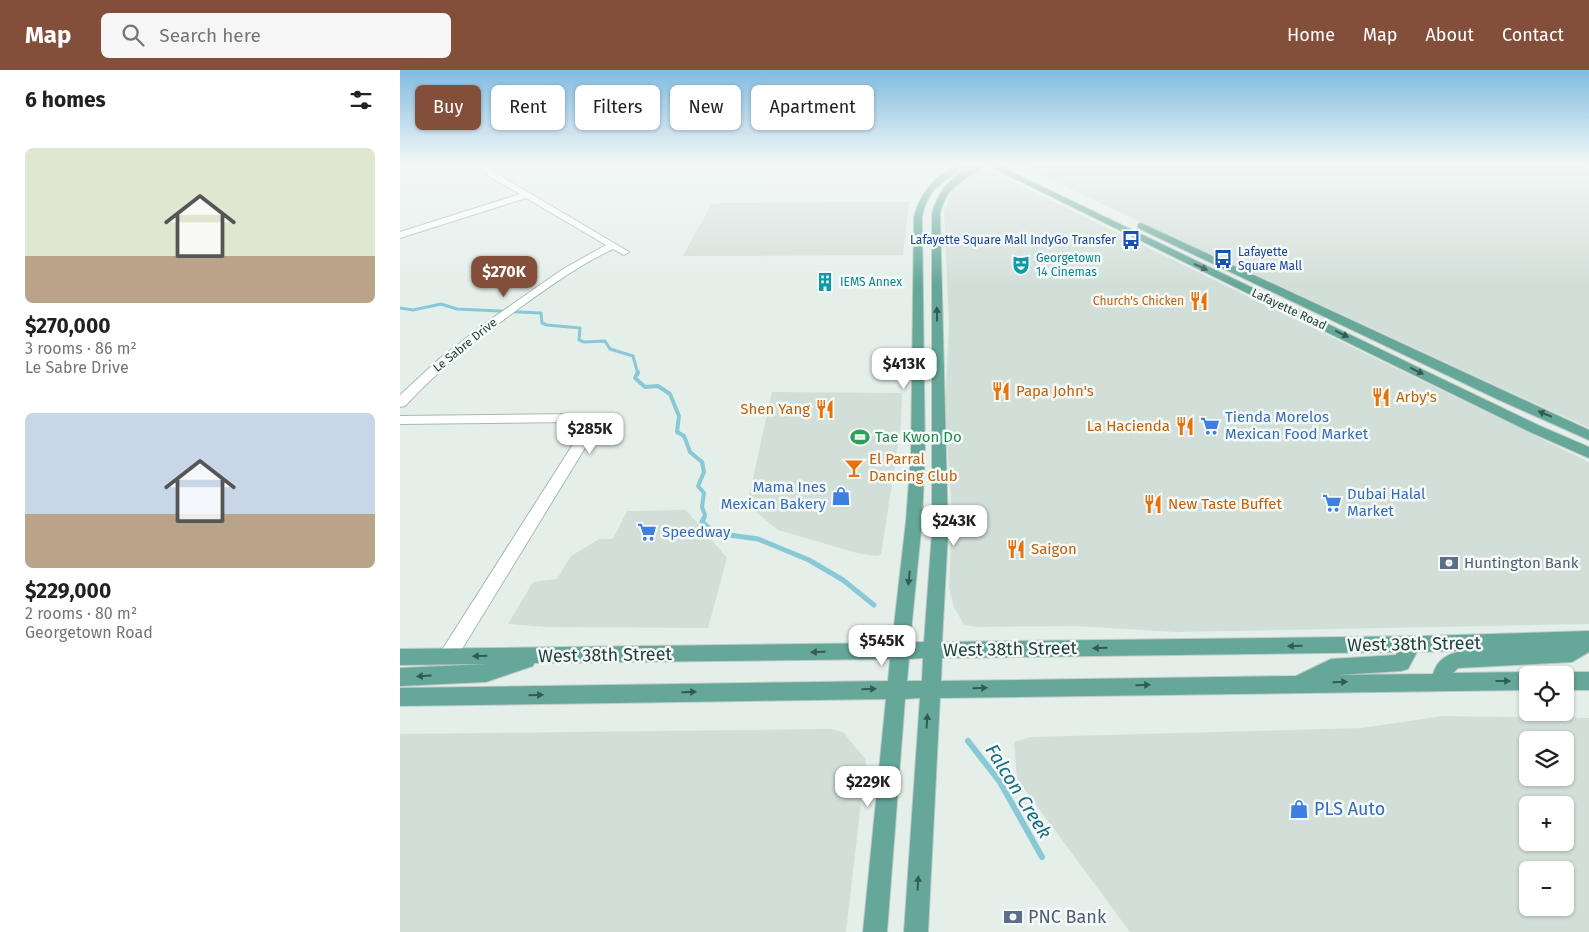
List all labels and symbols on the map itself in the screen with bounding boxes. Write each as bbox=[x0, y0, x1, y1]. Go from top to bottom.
bus stop icon: Lafayette Square Mall IndyGo Transfer bbox=[1120, 229, 1142, 251]
place label: Lafayette Square Mall IndyGo Transfer bbox=[910, 233, 1116, 247]
place label: Lafayette Square Mall bbox=[1238, 245, 1302, 273]
bus stop icon: Lafayette Square Mall bbox=[1212, 248, 1234, 270]
place label: Georgetown 14 Cinemas bbox=[1036, 251, 1101, 279]
theatre icon: Georgetown 14 Cinemas bbox=[1010, 254, 1032, 276]
pin: $270K bbox=[469, 256, 539, 298]
one-way arrow bbox=[1194, 263, 1208, 271]
building icon: IEMS Annex bbox=[814, 271, 836, 293]
place label: IEMS Annex bbox=[840, 275, 902, 289]
street label: Lafayette Road bbox=[1249, 286, 1329, 332]
restaurant icon: Church's Chicken bbox=[1188, 290, 1210, 312]
place label: Church's Chicken bbox=[1093, 294, 1184, 308]
one-way arrow bbox=[933, 306, 941, 322]
street label: Le Sabre Drive bbox=[430, 315, 500, 375]
one-way arrow bbox=[1335, 330, 1349, 338]
pin: $413K bbox=[869, 348, 939, 390]
one-way arrow bbox=[1410, 368, 1424, 376]
restaurant icon: Papa John's bbox=[990, 380, 1012, 402]
place label: Papa John's bbox=[1016, 382, 1094, 400]
restaurant icon: Arby's bbox=[1370, 386, 1392, 408]
place label: Arby's bbox=[1396, 388, 1437, 406]
restaurant icon: Shen Yang bbox=[814, 398, 836, 420]
place label: Shen Yang bbox=[740, 400, 810, 418]
place label: Tienda Morelos Mexican Food Market bbox=[1225, 408, 1369, 443]
one-way arrow bbox=[1538, 410, 1552, 418]
pin: $285K bbox=[555, 412, 625, 455]
restaurant icon: La Hacienda bbox=[1174, 415, 1196, 437]
supermarket icon: Tienda Morelos Mexican Food Market bbox=[1199, 415, 1221, 437]
place label: La Hacienda bbox=[1087, 417, 1170, 435]
sports icon: Tae Kwon Do bbox=[849, 426, 871, 448]
place label: Tae Kwon Do bbox=[875, 428, 962, 446]
place label: El Parral Dancing Club bbox=[869, 450, 958, 485]
bar icon: El Parral Dancing Club bbox=[843, 457, 865, 479]
place label: Mama Ines Mexican Bakery bbox=[721, 478, 827, 513]
shop icon: Mama Ines Mexican Bakery bbox=[830, 485, 852, 507]
place label: Dubai Halal Market bbox=[1347, 485, 1426, 520]
supermarket icon: Dubai Halal Market bbox=[1321, 492, 1343, 514]
restaurant icon: New Taste Buffet bbox=[1142, 493, 1164, 515]
place label: New Taste Buffet bbox=[1168, 495, 1282, 513]
pin: $243K bbox=[919, 504, 989, 547]
supermarket icon: Speedway bbox=[636, 521, 658, 543]
place label: Speedway bbox=[662, 523, 731, 541]
restaurant icon: Saigon bbox=[1005, 538, 1027, 560]
place label: Saigon bbox=[1031, 540, 1077, 558]
bank icon: Huntington Bank bbox=[1438, 552, 1460, 574]
place label: Huntington Bank bbox=[1464, 554, 1579, 572]
one-way arrow bbox=[905, 570, 913, 586]
pin: $545K bbox=[847, 624, 917, 667]
street label: West 38th Street bbox=[1347, 632, 1482, 656]
street label: West 38th Street bbox=[943, 637, 1078, 661]
one-way arrow bbox=[1287, 642, 1303, 650]
street label: West 38th Street bbox=[538, 643, 673, 667]
one-way arrow bbox=[1092, 644, 1108, 652]
one-way arrow bbox=[810, 648, 826, 656]
one-way arrow bbox=[472, 652, 488, 660]
one-way arrow bbox=[415, 673, 431, 681]
one-way arrow bbox=[1495, 677, 1511, 685]
one-way arrow bbox=[1333, 678, 1349, 686]
one-way arrow bbox=[1135, 681, 1151, 689]
one-way arrow bbox=[973, 683, 989, 691]
one-way arrow bbox=[861, 685, 877, 693]
one-way arrow bbox=[681, 688, 697, 696]
one-way arrow bbox=[528, 691, 544, 699]
one-way arrow bbox=[924, 713, 932, 729]
water label: Falcon Creek bbox=[980, 740, 1057, 843]
pin: $229K bbox=[833, 766, 903, 808]
shop icon: PLS Auto bbox=[1288, 798, 1310, 820]
place label: PLS Auto bbox=[1314, 798, 1385, 820]
one-way arrow bbox=[915, 875, 923, 891]
bank icon: PNC Bank bbox=[1002, 906, 1024, 928]
place label: PNC Bank bbox=[1028, 906, 1107, 928]

